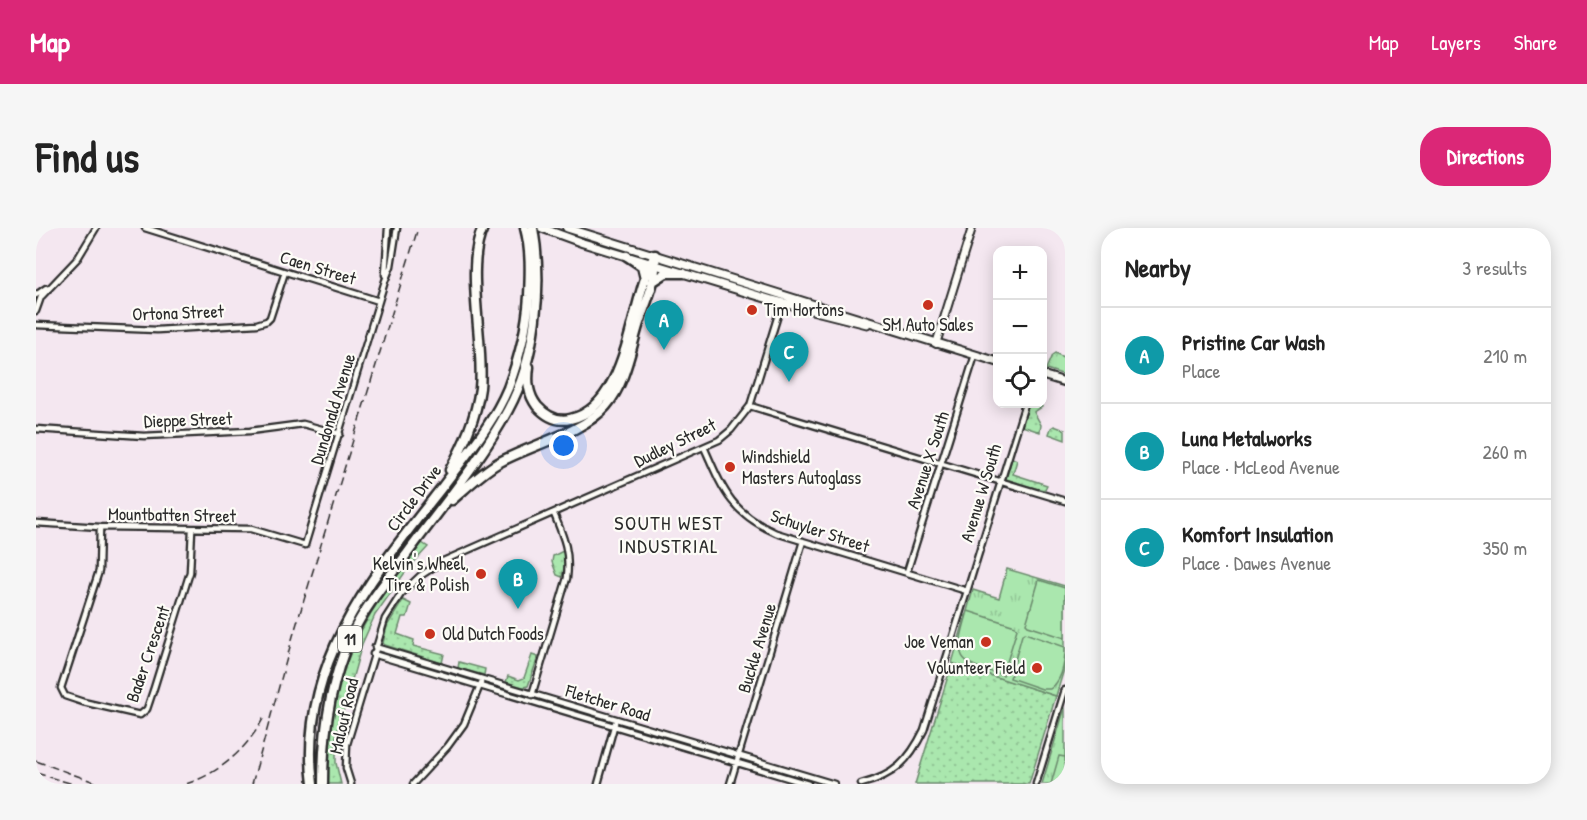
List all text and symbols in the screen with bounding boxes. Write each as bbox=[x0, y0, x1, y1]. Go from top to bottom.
text: Map bbox=[30, 23, 70, 61]
text: Map bbox=[1369, 28, 1398, 57]
text: Layers bbox=[1431, 28, 1481, 57]
text: Share bbox=[1514, 28, 1557, 57]
button: Directions bbox=[1420, 127, 1551, 186]
text: Find us bbox=[36, 128, 139, 185]
street label: Caen Street bbox=[277, 244, 360, 291]
map controls bbox=[993, 246, 1047, 408]
button: + bbox=[993, 246, 1047, 300]
text: Nearby bbox=[1125, 250, 1191, 285]
text: 3 results bbox=[1462, 254, 1527, 281]
place label: Tim Hortons bbox=[764, 297, 844, 322]
street label: Ortona Street bbox=[132, 298, 225, 327]
marker: SM Auto Sales bbox=[921, 298, 935, 312]
pin: A bbox=[644, 300, 684, 350]
button: − bbox=[993, 300, 1047, 354]
marker: Tim Hortons bbox=[745, 303, 759, 317]
place label: SM Auto Sales bbox=[883, 312, 974, 337]
text: Pristine Car Wash bbox=[1182, 327, 1325, 357]
pin: C bbox=[770, 332, 808, 382]
text: A bbox=[1140, 342, 1149, 369]
text: 210 m bbox=[1483, 342, 1527, 369]
street label: Dundonald Avenue bbox=[304, 350, 361, 467]
button: locate bbox=[993, 354, 1047, 408]
text: Place bbox=[1182, 357, 1221, 384]
street label: Dieppe Street bbox=[143, 405, 233, 434]
street label: Avenue X South bbox=[900, 407, 955, 512]
street label: Dudley Street bbox=[630, 412, 721, 473]
text: Luna Metalworks bbox=[1182, 423, 1312, 453]
your location bbox=[549, 431, 578, 460]
text: B bbox=[1139, 438, 1150, 465]
text: 260 m bbox=[1483, 438, 1527, 465]
street label: Avenue W South bbox=[954, 440, 1007, 545]
place label: Windshield Masters Autoglass bbox=[742, 444, 861, 490]
text: Place · McLeod Avenue bbox=[1182, 453, 1340, 480]
street label: Circle Drive bbox=[380, 459, 447, 536]
marker: Windshield Masters Autoglass bbox=[723, 460, 737, 474]
street label: Mountbatten Street bbox=[108, 501, 237, 528]
street label: Schuyler Street bbox=[768, 503, 874, 559]
district label: SOUTH WEST INDUSTRIAL bbox=[614, 509, 724, 559]
text: Komfort Insulation bbox=[1182, 519, 1333, 549]
text: C bbox=[1139, 534, 1150, 561]
text: 350 m bbox=[1482, 534, 1527, 561]
text: Place · Dawes Avenue bbox=[1182, 549, 1331, 576]
place label: Kelvin's Wheel, Tire & Polish bbox=[373, 551, 469, 597]
pin: B bbox=[498, 560, 538, 609]
marker: Kelvin's Wheel, Tire & Polish bbox=[474, 567, 488, 581]
street label: Buckle Avenue bbox=[731, 600, 782, 696]
street label: Bader Crescent bbox=[119, 601, 176, 706]
place label: Old Dutch Foods bbox=[442, 621, 544, 646]
road number: 11 bbox=[338, 626, 362, 652]
marker: Old Dutch Foods bbox=[423, 627, 437, 641]
place label: Joe Veman bbox=[904, 629, 974, 654]
marker: Joe Veman bbox=[979, 635, 993, 649]
place label: Volunteer Field bbox=[926, 655, 1025, 680]
marker: Volunteer Field bbox=[1030, 661, 1044, 675]
street label: Malouf Road bbox=[323, 676, 364, 756]
street label: Fletcher Road bbox=[562, 678, 653, 727]

